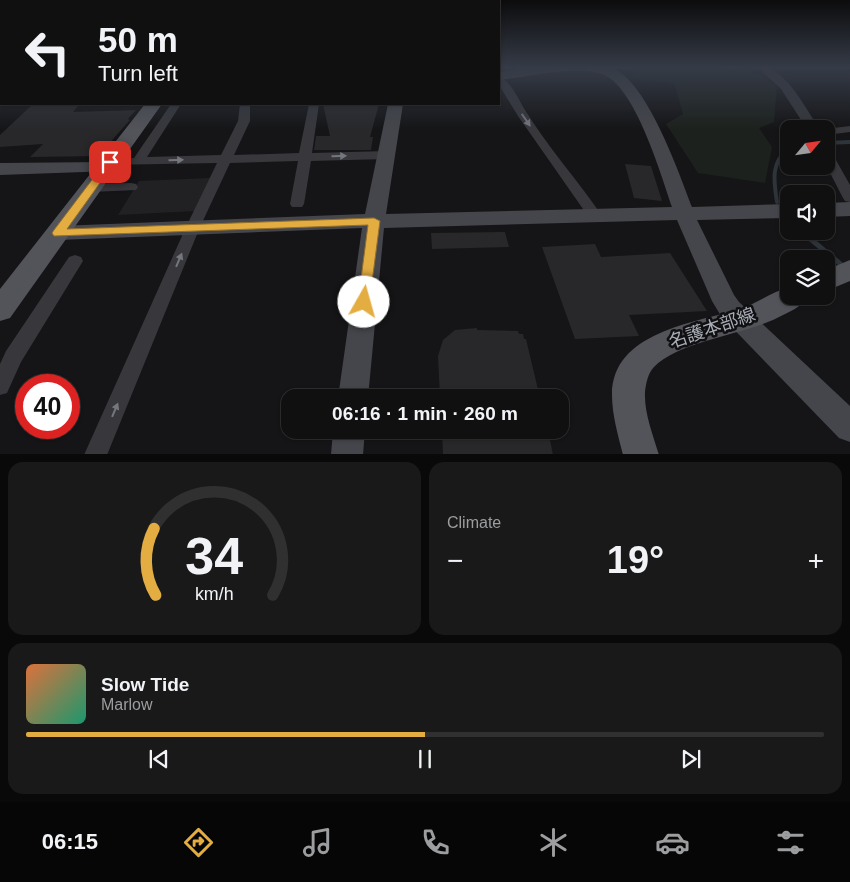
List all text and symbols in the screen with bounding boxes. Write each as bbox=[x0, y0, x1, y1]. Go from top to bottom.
icon: left bbox=[15, 20, 80, 85]
text: 50 m bbox=[98, 20, 178, 59]
text: Turn left bbox=[98, 61, 178, 86]
one-way arrow bbox=[521, 113, 531, 126]
north arrow bbox=[780, 120, 835, 175]
map controls bbox=[780, 120, 835, 305]
pin bbox=[89, 141, 131, 183]
icon: arrive bbox=[96, 148, 124, 176]
one-way arrow bbox=[331, 152, 347, 160]
one-way arrow bbox=[169, 156, 185, 164]
button: sound bbox=[780, 185, 835, 240]
button: layers bbox=[780, 250, 835, 305]
one-way arrow bbox=[175, 253, 183, 267]
position arrow bbox=[337, 275, 389, 327]
street label: 名護本部線 bbox=[666, 304, 758, 352]
speed limit sign: 40 bbox=[15, 374, 80, 439]
one-way arrow bbox=[111, 403, 119, 417]
text: 06:16 · 1 min · 260 m bbox=[332, 403, 518, 424]
text: Climate bbox=[447, 514, 501, 531]
text: 34 bbox=[186, 527, 243, 585]
text: 19° bbox=[607, 539, 664, 581]
text: − bbox=[447, 545, 463, 576]
text: + bbox=[808, 545, 824, 576]
text: km/h bbox=[195, 584, 234, 604]
text: Slow Tide bbox=[101, 674, 189, 695]
text: Marlow bbox=[101, 696, 153, 713]
icon: previous bbox=[145, 745, 173, 773]
icon: pause bbox=[411, 745, 439, 773]
icon: next bbox=[677, 745, 705, 773]
icon: directions bbox=[181, 825, 216, 860]
icon: music bbox=[300, 825, 335, 860]
icon: phone bbox=[418, 825, 453, 860]
icon: climate bbox=[536, 825, 571, 860]
icon: car bbox=[655, 825, 690, 860]
icon: filters bbox=[773, 825, 808, 860]
text: 06:15 bbox=[42, 829, 98, 854]

